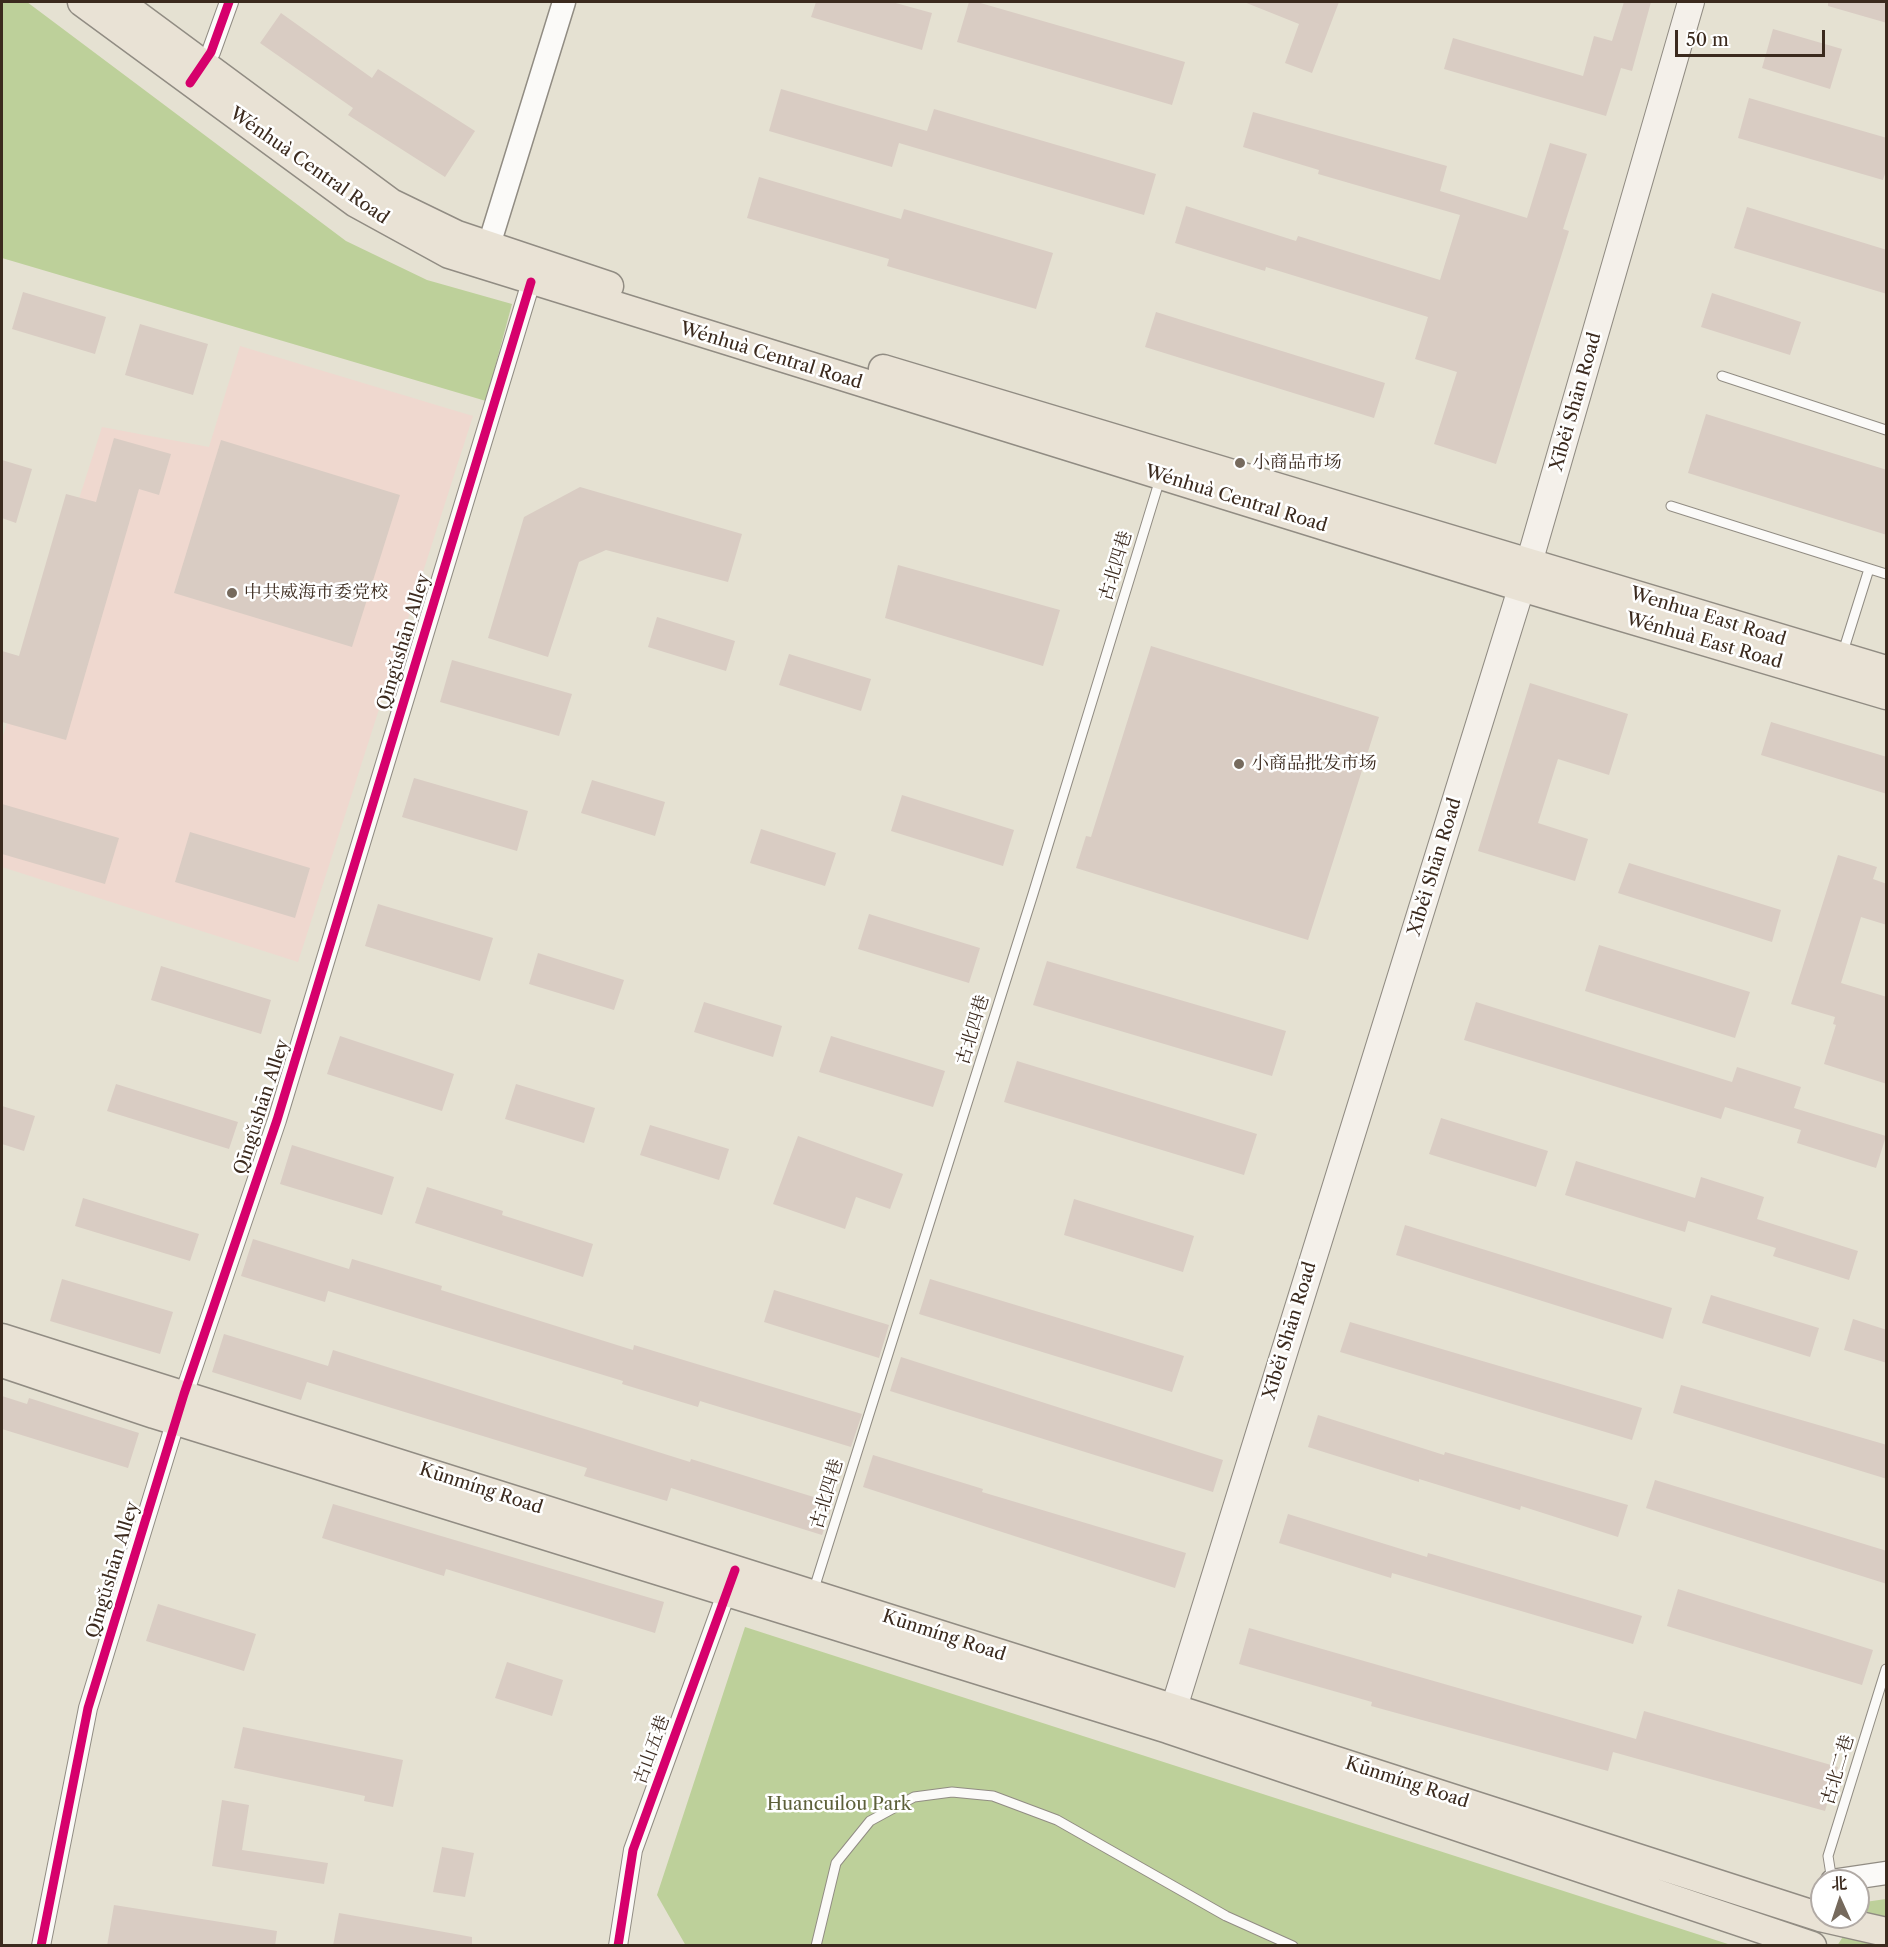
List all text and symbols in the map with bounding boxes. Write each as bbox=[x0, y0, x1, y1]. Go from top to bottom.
scale bar bbox=[1678, 18, 1828, 56]
text: 50 m bbox=[1686, 29, 1729, 51]
street label: Wénhuà Central Road bbox=[225, 103, 393, 229]
street label: Wénhuà Central Road bbox=[677, 318, 865, 394]
street label: Xīběi Shān Road bbox=[1546, 330, 1606, 474]
place label: 小商品市场 bbox=[1252, 452, 1342, 474]
marker: 小商品市场 bbox=[1233, 456, 1247, 470]
street label: Wénhuà Central Road bbox=[1142, 461, 1330, 537]
street label: 古北四巷 bbox=[1095, 528, 1137, 604]
street label: Qīngǔshān Alley bbox=[373, 571, 435, 713]
place label: 中共威海市委党校 bbox=[244, 582, 388, 604]
street label: Wenhua East Road bbox=[1628, 583, 1788, 651]
marker: 中共威海市委党校 bbox=[225, 586, 239, 600]
street label: Wénhuà East Road bbox=[1623, 608, 1785, 674]
place label: 小商品批发市场 bbox=[1251, 753, 1377, 775]
marker: 小商品批发市场 bbox=[1232, 757, 1246, 771]
street label: Xīběi Shān Road bbox=[1404, 795, 1466, 939]
street label: 古北四巷 bbox=[952, 992, 994, 1068]
street label: Qīngǔshān Alley bbox=[230, 1036, 294, 1178]
street label: Xīběi Shān Road bbox=[1259, 1259, 1321, 1403]
street label: 古北四巷 bbox=[806, 1456, 848, 1532]
street label: Kūnmíng Road bbox=[417, 1459, 545, 1519]
street label: Qīngǔshān Alley bbox=[82, 1499, 144, 1641]
street label: Kūnmíng Road bbox=[880, 1606, 1008, 1666]
street label: 古山五巷 bbox=[630, 1712, 674, 1788]
street label: 古北二巷 bbox=[1817, 1732, 1859, 1808]
street label: Kūnmíng Road bbox=[1343, 1753, 1471, 1813]
park label: Huancuilou Park bbox=[767, 1794, 911, 1816]
north arrow bbox=[1810, 1869, 1870, 1929]
text: 北 bbox=[1831, 1873, 1848, 1893]

